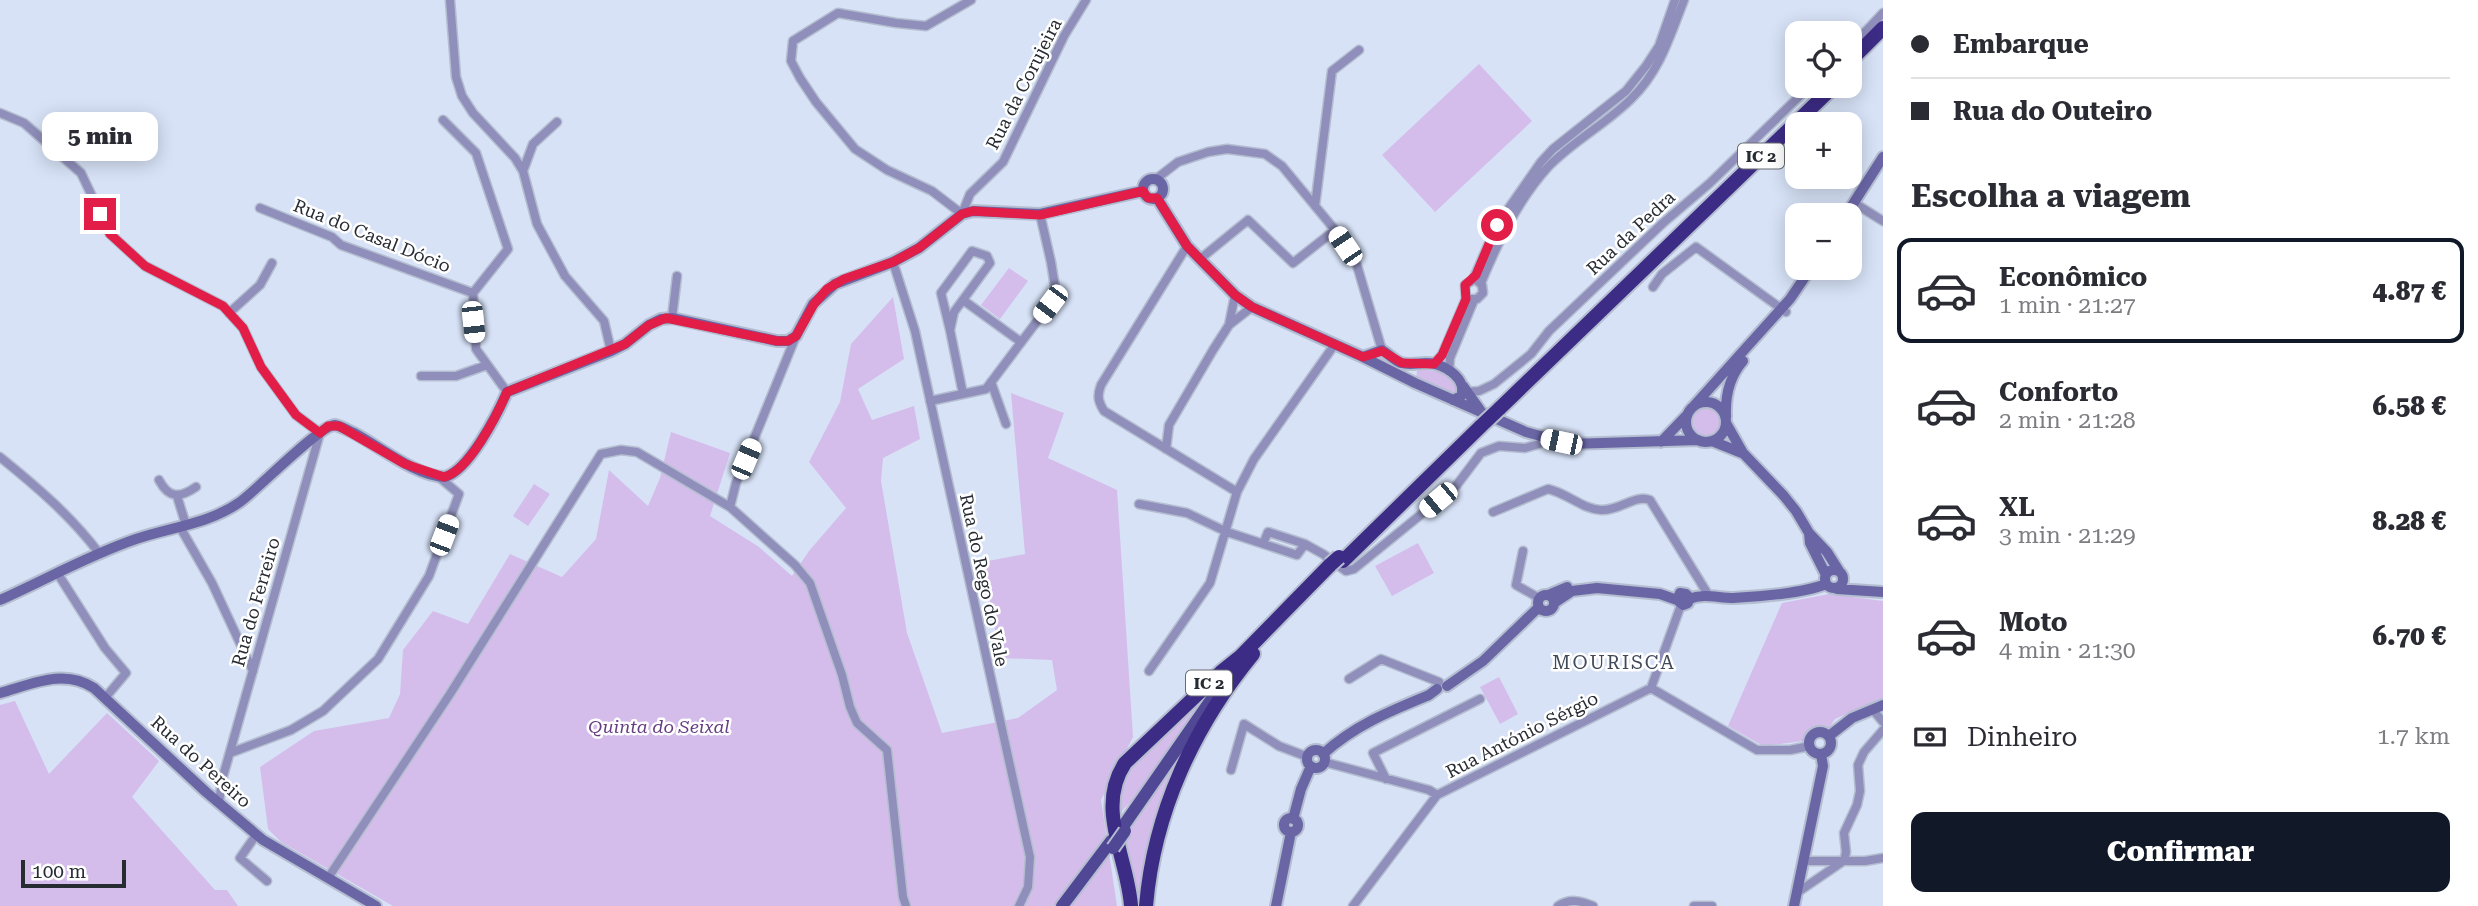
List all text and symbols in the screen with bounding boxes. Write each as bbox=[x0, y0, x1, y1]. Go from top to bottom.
street label: Rua da Corujeira bbox=[981, 15, 1066, 153]
map controls bbox=[1785, 21, 1862, 280]
button: locate bbox=[1785, 21, 1862, 98]
text: Embarque bbox=[1953, 29, 2089, 59]
text: Rua do Outeiro bbox=[1953, 96, 2152, 126]
button: + bbox=[1785, 112, 1862, 189]
callout: 5 min bbox=[42, 113, 158, 162]
text: 5 min bbox=[68, 123, 132, 150]
road number: IC 2 bbox=[1738, 144, 1784, 168]
text: Escolha a viagem bbox=[1911, 177, 2191, 215]
street label: Rua da Pedra bbox=[1582, 186, 1679, 279]
street label: Rua do Casal Dócio bbox=[290, 194, 454, 277]
route end bbox=[84, 198, 116, 230]
button: − bbox=[1785, 203, 1862, 280]
route start bbox=[1481, 209, 1513, 241]
car bbox=[1325, 223, 1366, 269]
icon: car bbox=[1915, 259, 1978, 322]
text: Econômico bbox=[1999, 262, 2147, 292]
text: 4.87 € bbox=[2373, 276, 2446, 306]
car bbox=[1029, 281, 1072, 327]
text: 1 min · 21:27 bbox=[1999, 292, 2136, 319]
car bbox=[461, 300, 486, 344]
icon: car bbox=[1915, 374, 1978, 437]
text: Conforto bbox=[1999, 377, 2118, 407]
text: 6.58 € bbox=[2373, 391, 2446, 421]
text: 2 min · 21:28 bbox=[1999, 407, 2136, 434]
car bbox=[1539, 427, 1584, 457]
car bbox=[729, 436, 764, 482]
car bbox=[1416, 478, 1461, 522]
icon: car bbox=[1915, 489, 1978, 552]
street label: Rua do Rego do Vale bbox=[956, 492, 1013, 668]
text: XL bbox=[1999, 492, 2035, 522]
text: 8.28 € bbox=[2373, 506, 2446, 536]
car bbox=[427, 512, 462, 558]
text: 3 min · 21:29 bbox=[1999, 522, 2136, 549]
street label: Rua do Ferreiro bbox=[227, 535, 284, 669]
icon: car bbox=[1915, 604, 1978, 667]
text: Moto bbox=[1999, 607, 2068, 637]
text: 6.70 € bbox=[2373, 621, 2446, 651]
text: 4 min · 21:30 bbox=[1999, 637, 2136, 664]
district label: MOURISCA bbox=[1552, 651, 1676, 674]
road number: IC 2 bbox=[1186, 670, 1232, 696]
street label: Rua António Sérgio bbox=[1442, 687, 1601, 782]
street label: Rua do Pereiro bbox=[147, 711, 256, 812]
park label: Quinta do Seixal bbox=[588, 716, 730, 737]
icon: cash bbox=[1911, 718, 1949, 756]
text: Dinheiro bbox=[1967, 722, 2078, 752]
text: 1.7 km bbox=[2377, 723, 2450, 750]
button: Confirmar bbox=[1911, 812, 2450, 892]
scale bar bbox=[21, 857, 126, 889]
text: 100 m bbox=[32, 860, 86, 883]

